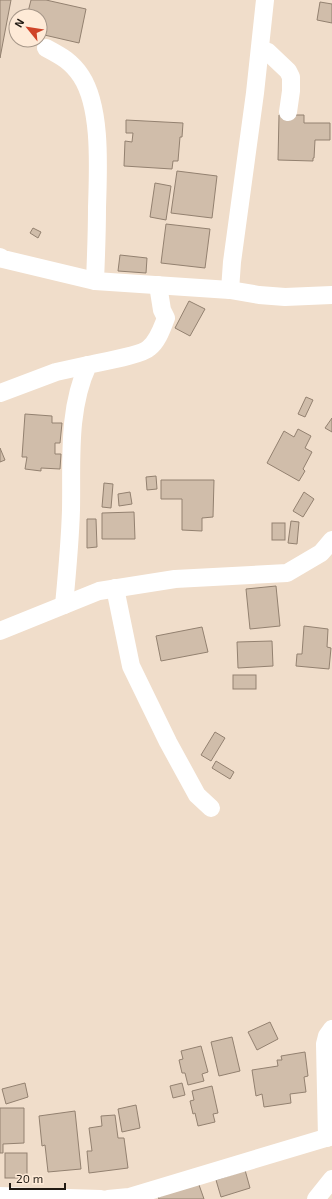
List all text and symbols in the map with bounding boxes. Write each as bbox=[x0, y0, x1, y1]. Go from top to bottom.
north arrow bbox=[8, 8, 48, 48]
text: N bbox=[11, 16, 27, 29]
scale bar bbox=[10, 1165, 65, 1191]
text: 20 m bbox=[16, 1171, 43, 1185]

